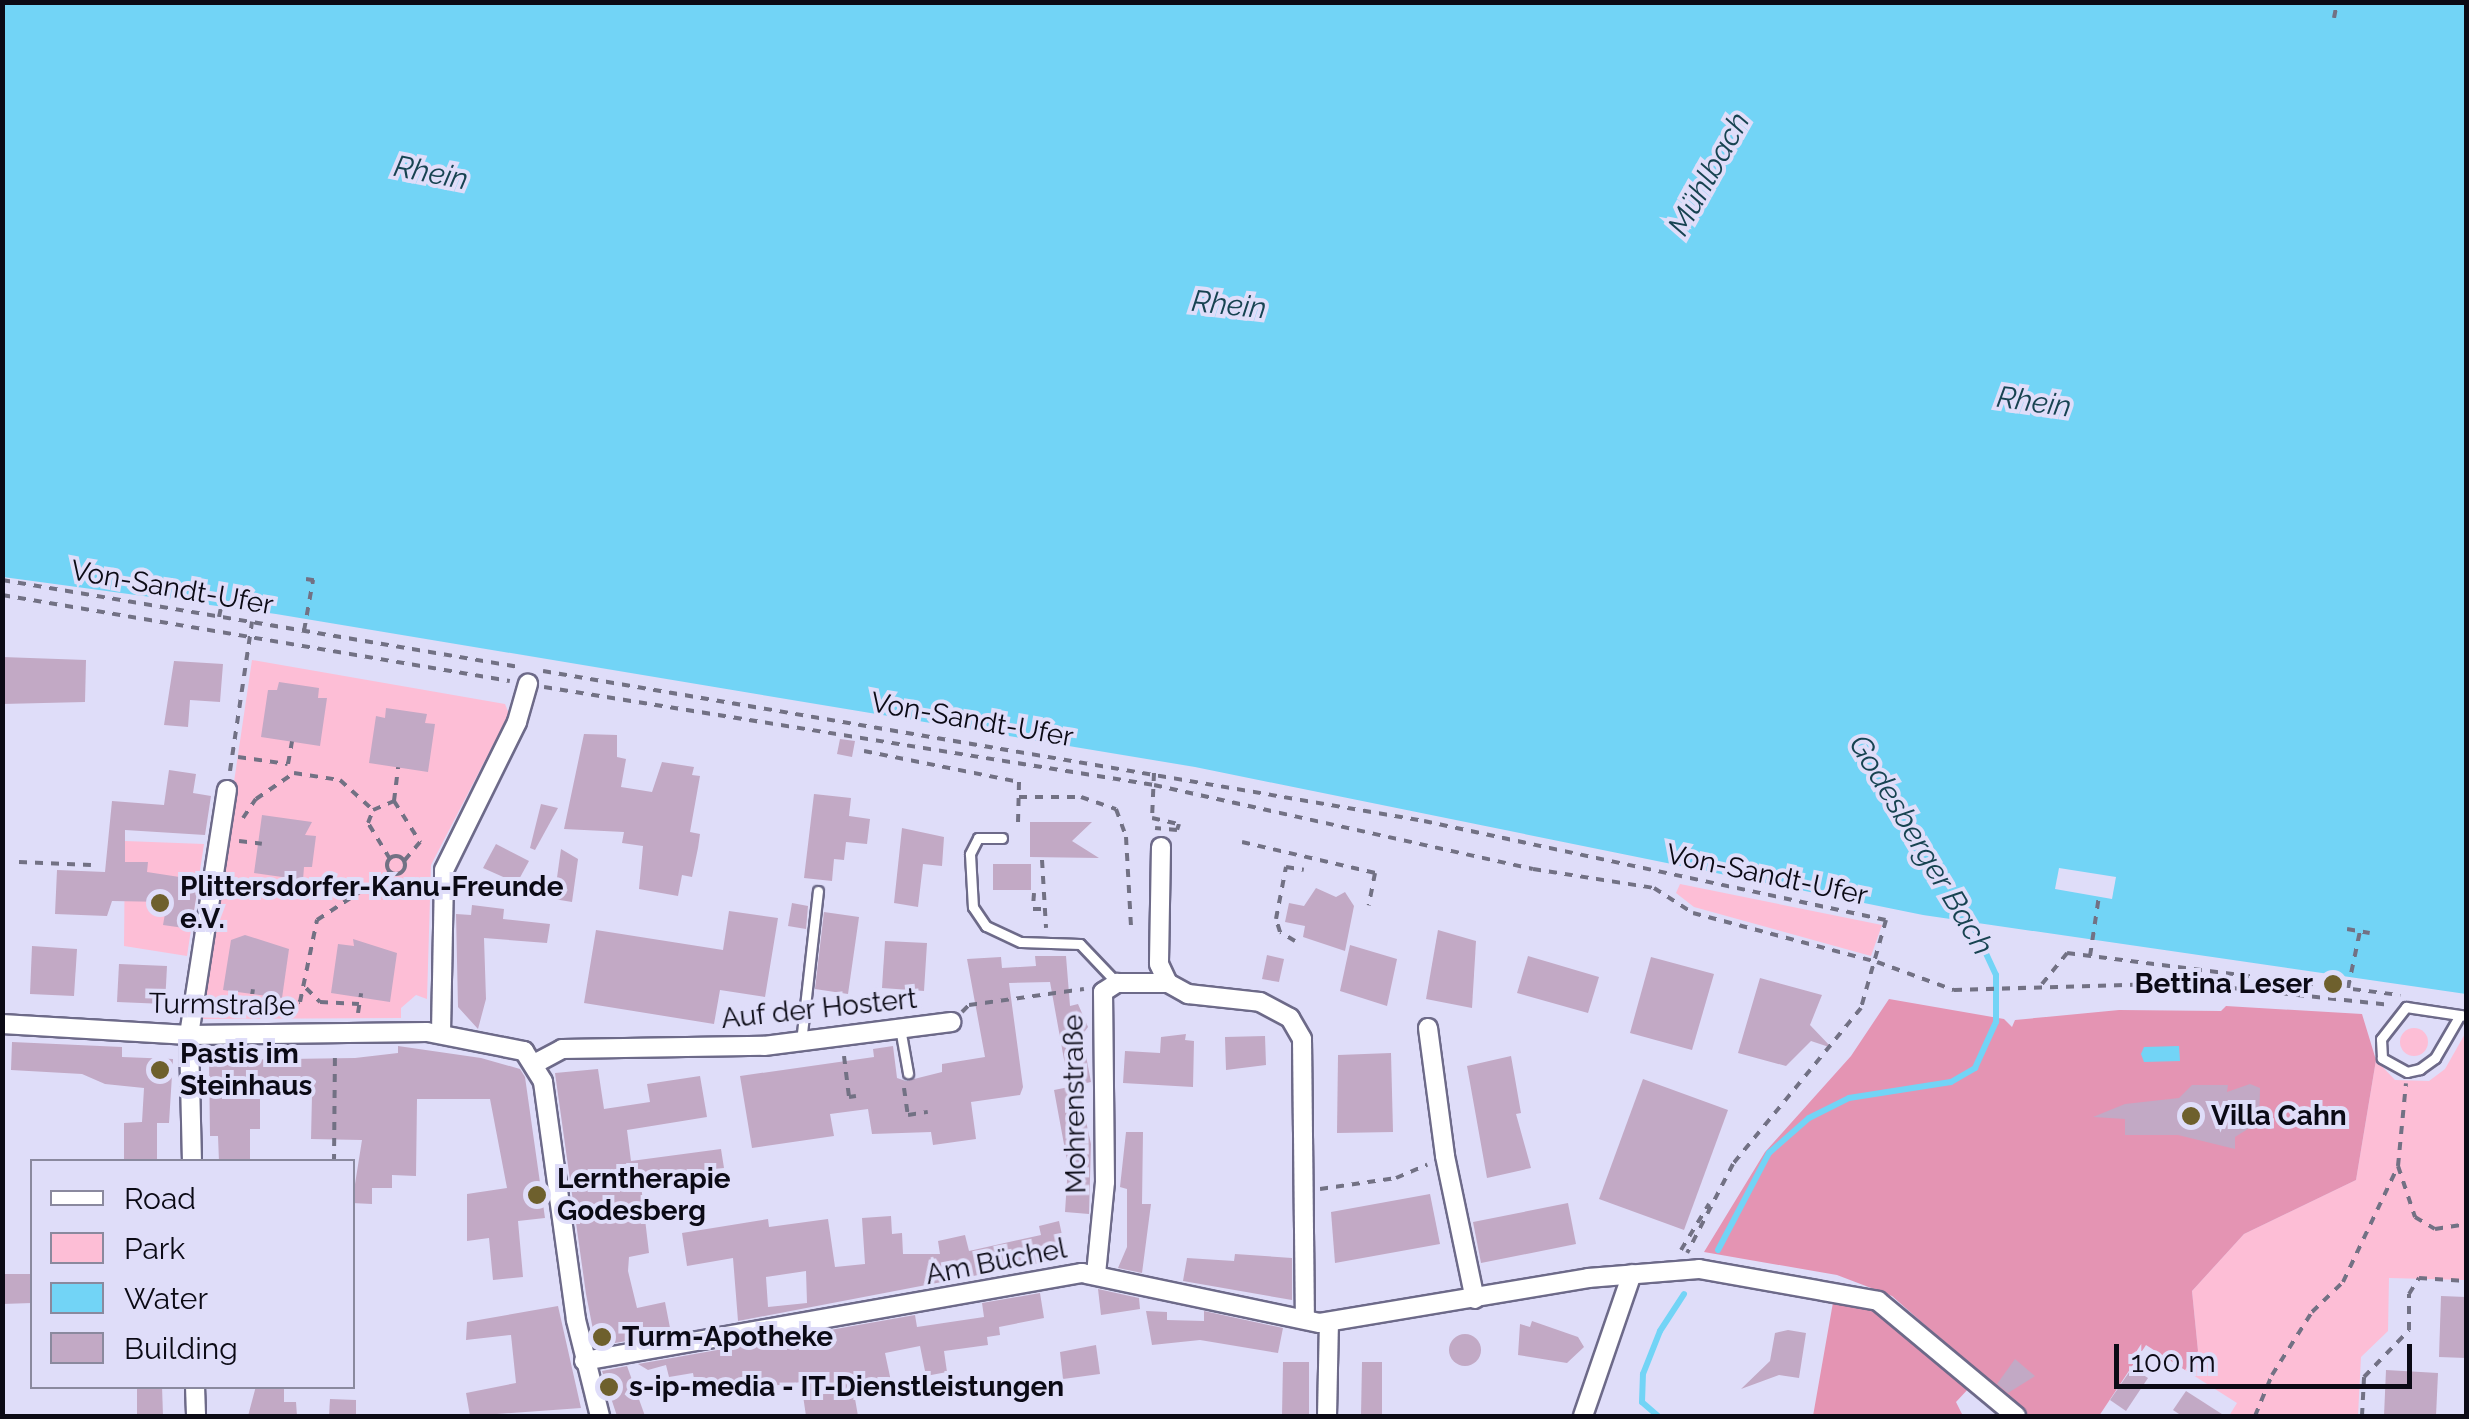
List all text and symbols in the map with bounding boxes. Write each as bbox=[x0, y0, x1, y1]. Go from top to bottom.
water label: Mühlbach bbox=[1660, 106, 1758, 242]
water label: Rhein bbox=[391, 148, 471, 198]
water label: Rhein bbox=[1190, 283, 1268, 327]
water label: Rhein bbox=[1995, 379, 2073, 425]
street label: Von-Sandt-Ufer bbox=[68, 554, 276, 622]
street label: Von-Sandt-Ufer bbox=[868, 686, 1076, 754]
water label: Godesberger Bach bbox=[1841, 728, 2001, 962]
street label: Von-Sandt-Ufer bbox=[1663, 837, 1871, 913]
place label: Plittersdorfer-Kanu-Freunde e.V. bbox=[180, 870, 563, 936]
marker: Plittersdorfer-Kanu-Freunde e.V. bbox=[149, 892, 171, 914]
place label: Bettina Leser bbox=[2135, 967, 2313, 1001]
marker: Bettina Leser bbox=[2322, 973, 2344, 995]
street label: Auf der Hostert bbox=[719, 982, 919, 1036]
street label: Turmstraße bbox=[148, 987, 296, 1023]
street label: Mohrenstraße bbox=[1057, 1014, 1093, 1194]
place label: Pastis im Steinhaus bbox=[180, 1037, 312, 1103]
marker: Pastis im Steinhaus bbox=[149, 1059, 171, 1081]
place label: Villa Cahn bbox=[2211, 1099, 2347, 1133]
marker: Villa Cahn bbox=[2180, 1105, 2202, 1127]
legend bbox=[30, 1159, 355, 1389]
place label: Lerntherapie Godesberg bbox=[557, 1162, 731, 1228]
text: Road bbox=[124, 1181, 196, 1216]
marker: Lerntherapie Godesberg bbox=[526, 1184, 548, 1206]
text: Park bbox=[124, 1231, 185, 1266]
street label: Am Büchel bbox=[923, 1232, 1069, 1292]
text: Water bbox=[124, 1281, 208, 1316]
place label: Turm-Apotheke bbox=[622, 1320, 833, 1354]
scale bar bbox=[2119, 1324, 2416, 1386]
marker: Turm-Apotheke bbox=[591, 1326, 613, 1348]
text: Building bbox=[124, 1331, 238, 1366]
text: 100 m bbox=[2131, 1344, 2216, 1379]
place label: s-ip-media - IT-Dienstleistungen bbox=[629, 1370, 1064, 1404]
marker: s-ip-media - IT-Dienstleistungen bbox=[598, 1376, 620, 1398]

